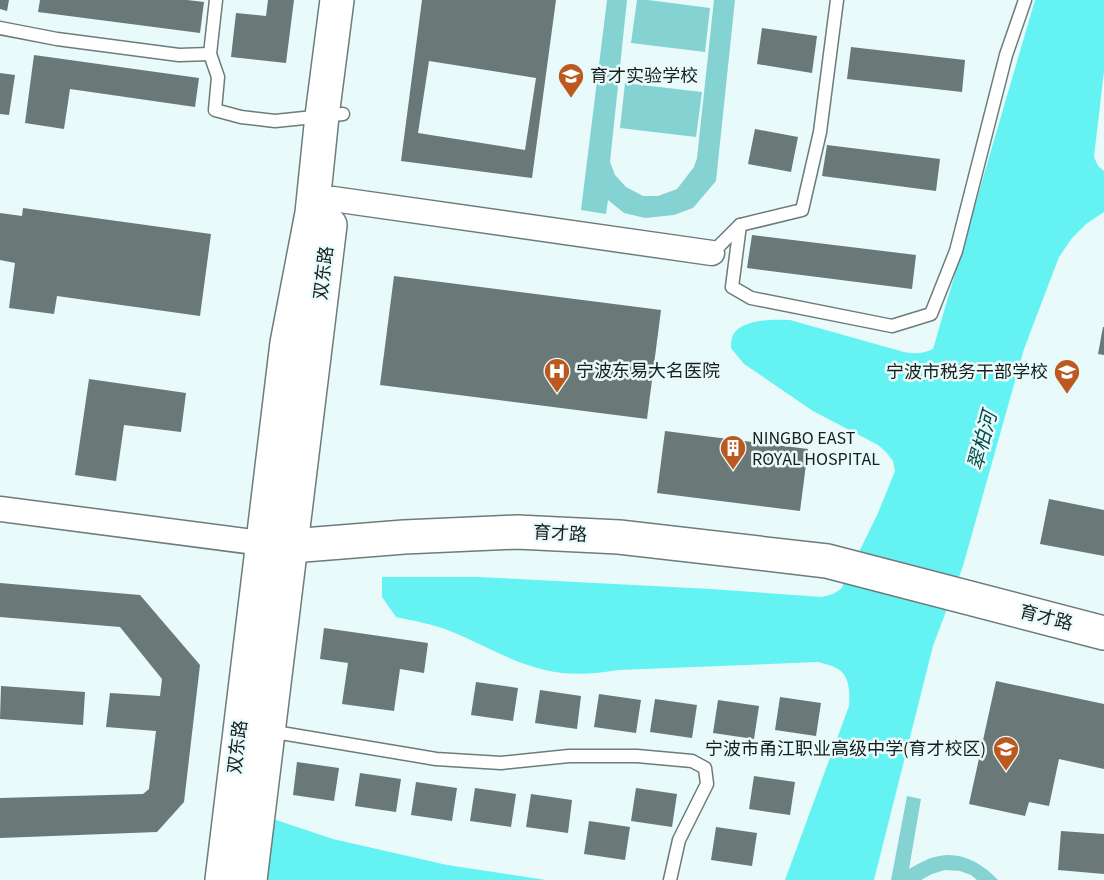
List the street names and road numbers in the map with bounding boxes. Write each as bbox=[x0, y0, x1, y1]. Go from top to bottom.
street label: 双东路 bbox=[308, 245, 340, 301]
street label: 育才路 bbox=[532, 520, 588, 548]
street label: 育才路 bbox=[1017, 599, 1075, 637]
street label: 双东路 bbox=[222, 719, 254, 775]

